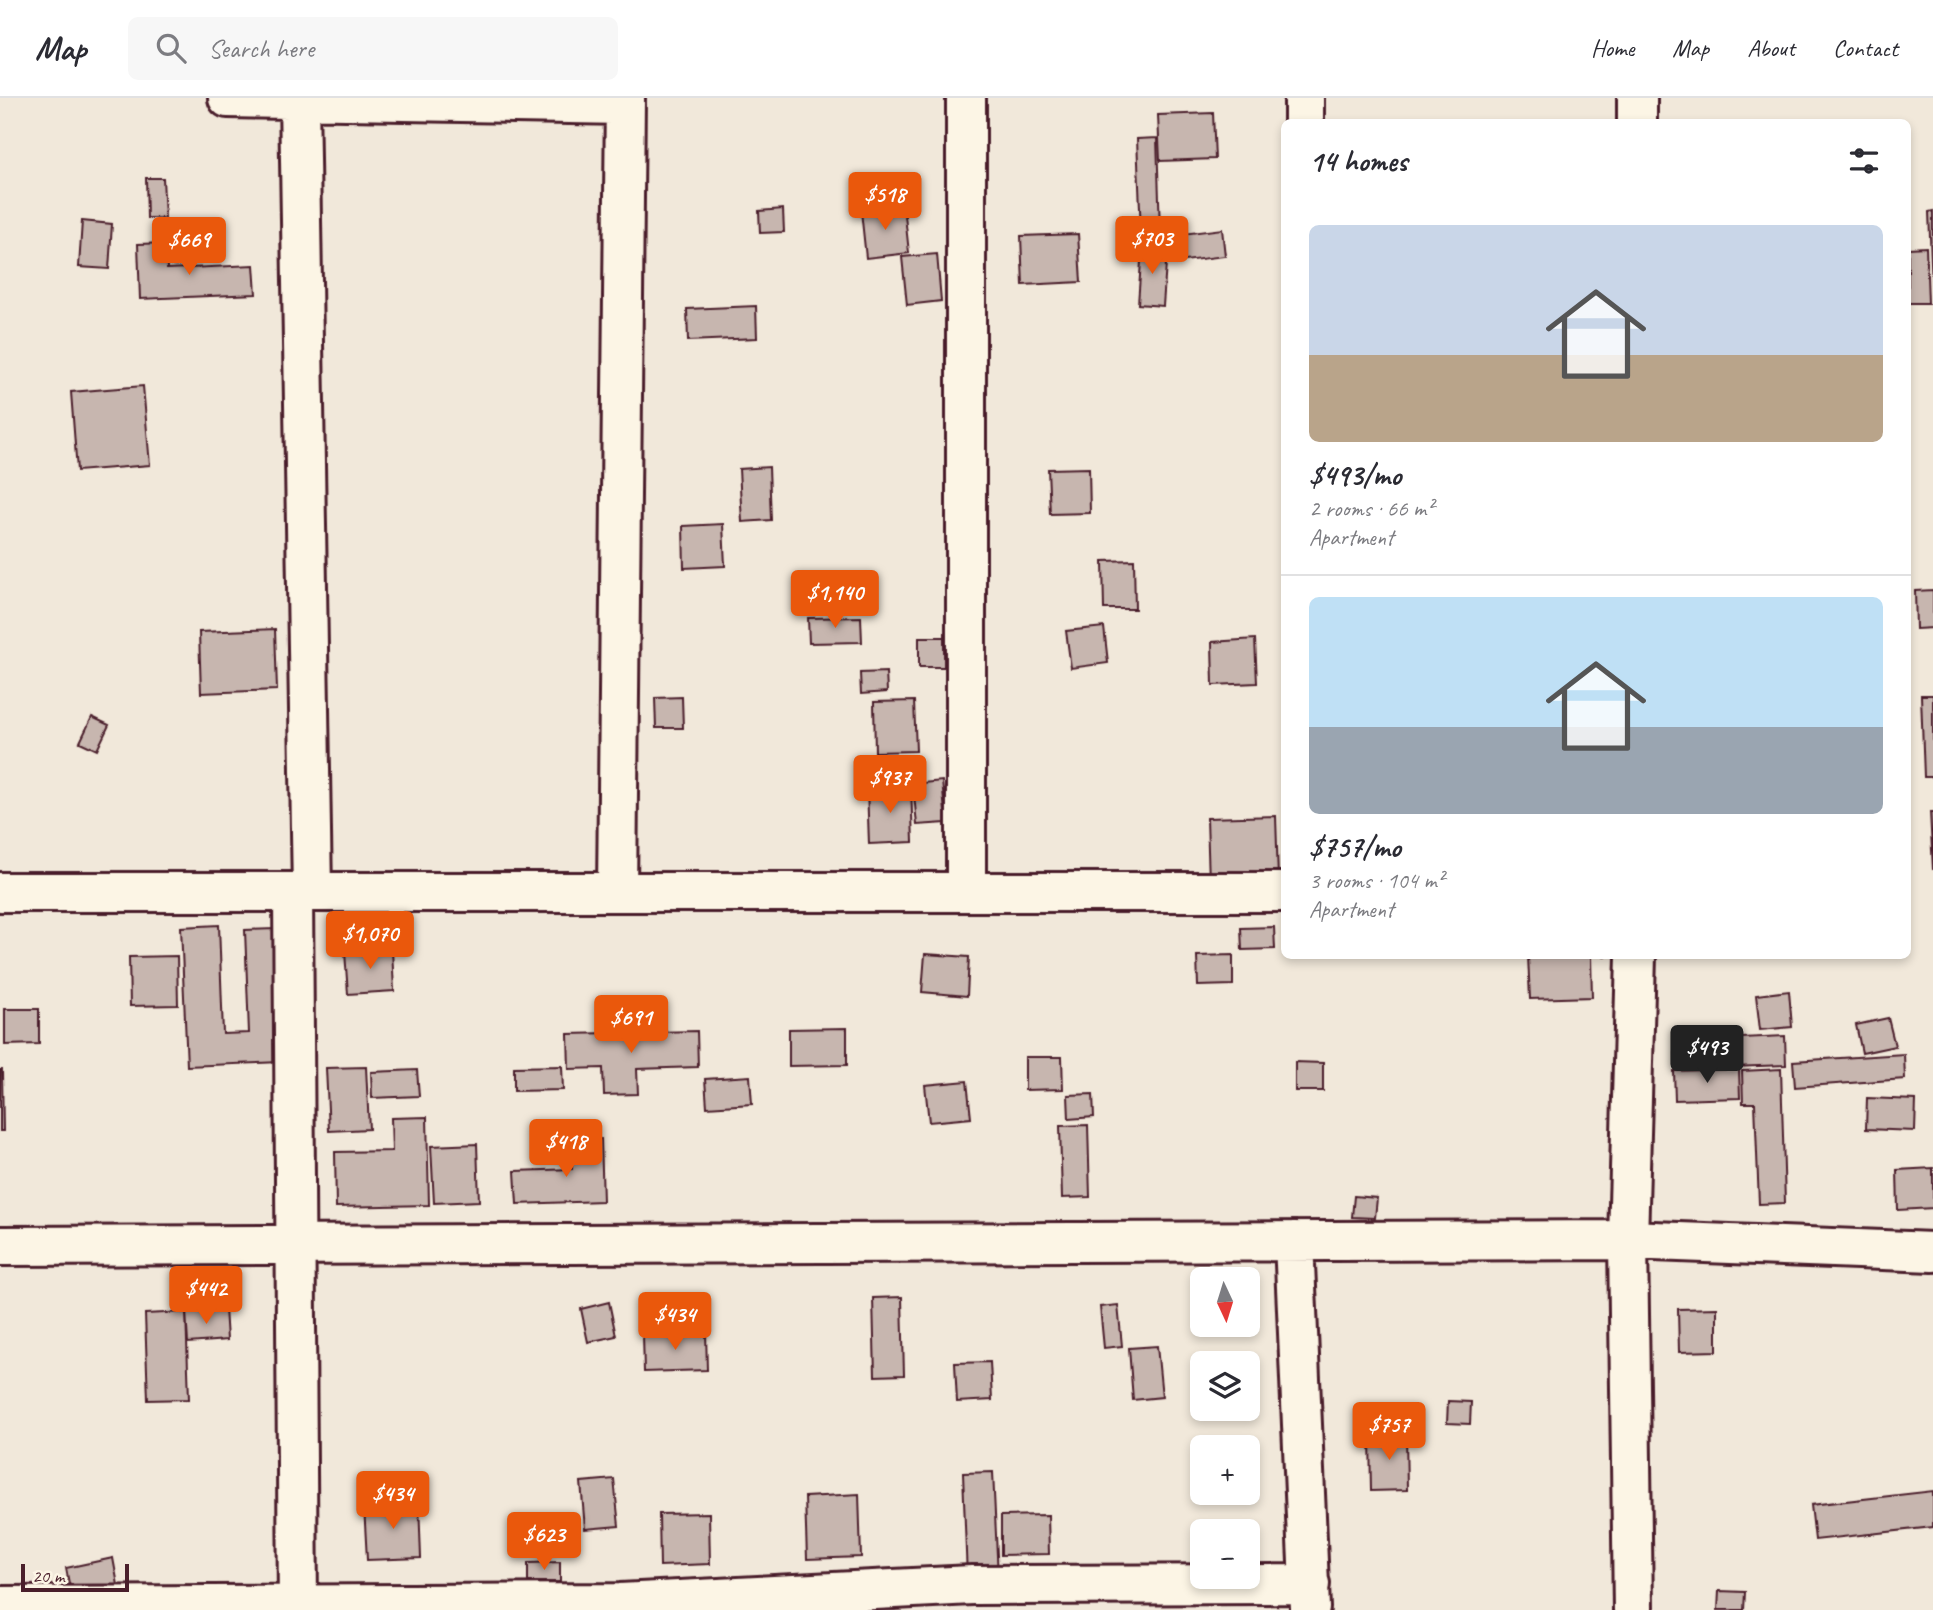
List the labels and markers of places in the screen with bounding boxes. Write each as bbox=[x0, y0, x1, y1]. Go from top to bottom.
pin: $518 bbox=[844, 172, 926, 232]
pin: $703 bbox=[1111, 216, 1193, 276]
pin: $669 bbox=[148, 218, 230, 277]
pin: $1,140 bbox=[778, 570, 892, 630]
pin: $937 bbox=[849, 756, 931, 815]
pin: $1,070 bbox=[313, 912, 427, 971]
pin: $691 bbox=[590, 996, 672, 1055]
pin: $493 bbox=[1666, 1026, 1748, 1085]
pin: $418 bbox=[525, 1119, 607, 1179]
pin: $442 bbox=[165, 1266, 247, 1326]
pin: $434 bbox=[634, 1292, 716, 1352]
pin: $757 bbox=[1348, 1402, 1430, 1462]
pin: $434 bbox=[352, 1472, 434, 1531]
pin: $623 bbox=[503, 1512, 585, 1572]

